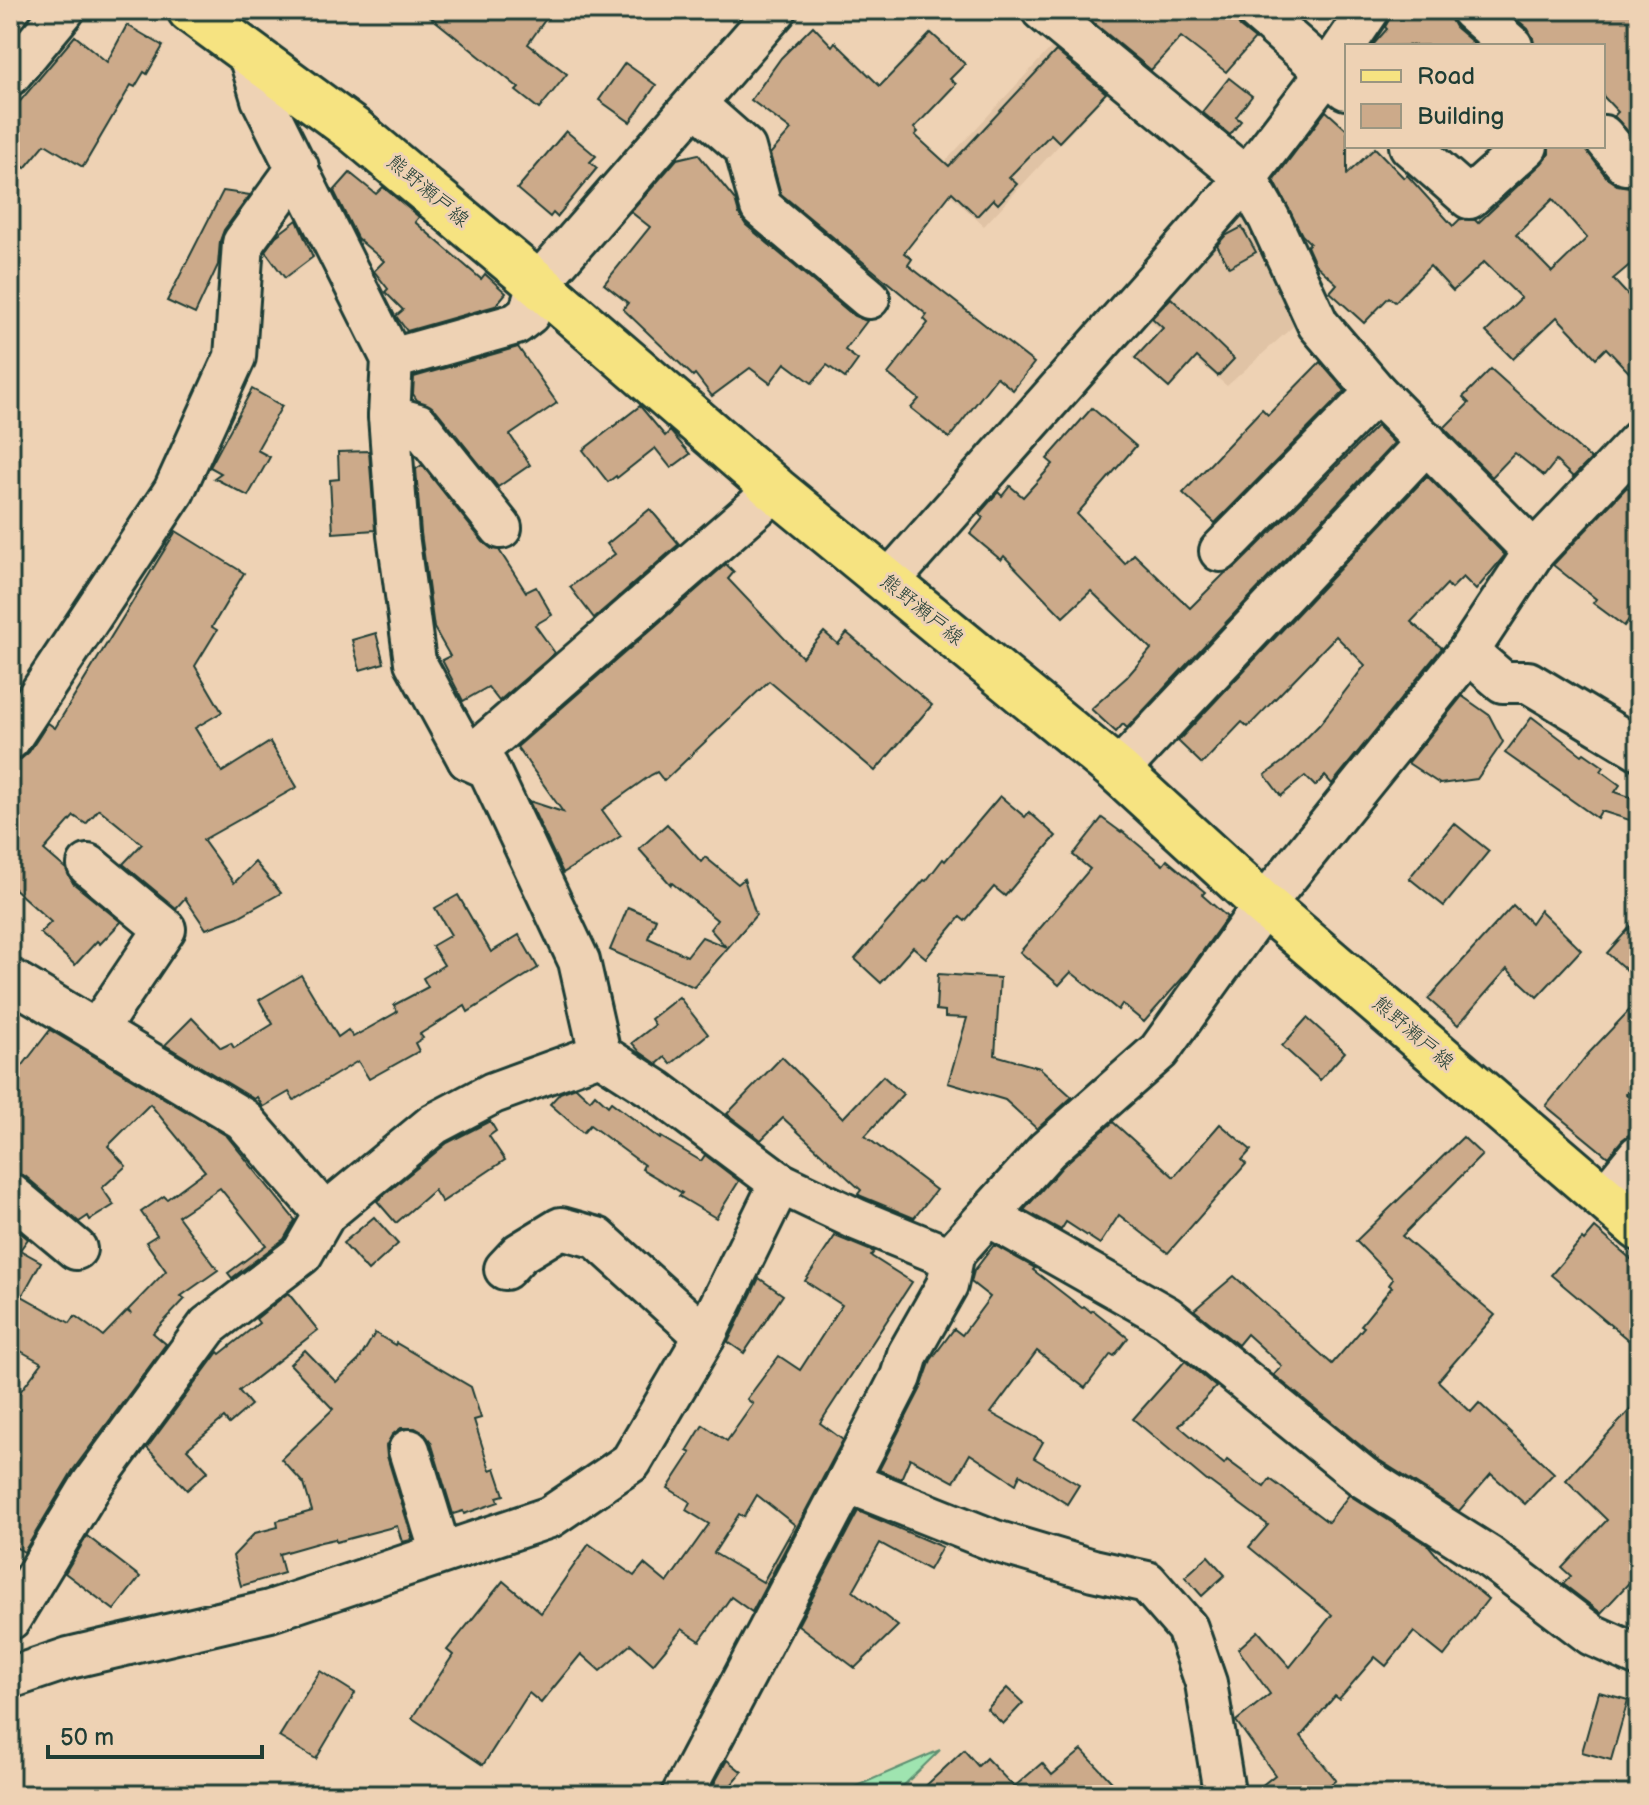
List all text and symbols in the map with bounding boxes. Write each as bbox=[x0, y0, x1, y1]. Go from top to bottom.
legend bbox=[1345, 44, 1605, 148]
text: Road bbox=[1417, 62, 1475, 91]
text: Building bbox=[1417, 102, 1504, 131]
street label: 熊野瀬戸線 bbox=[382, 150, 474, 232]
street label: 熊野瀬戸線 bbox=[876, 569, 968, 651]
street label: 熊野瀬戸線 bbox=[1367, 991, 1459, 1075]
scale bar bbox=[48, 1709, 262, 1759]
text: 50 m bbox=[60, 1723, 114, 1752]

